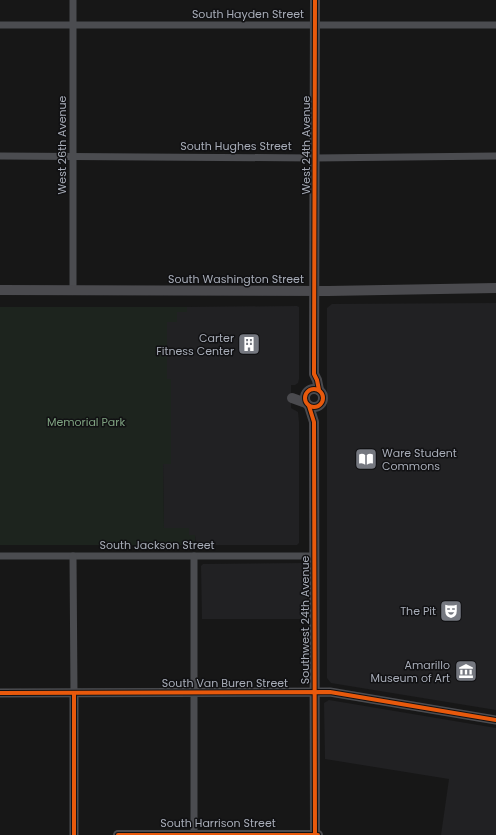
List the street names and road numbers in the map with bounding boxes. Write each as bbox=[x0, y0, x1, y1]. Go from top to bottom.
street label: South Hayden Street bbox=[192, 6, 304, 22]
street label: West 26th Avenue bbox=[54, 95, 70, 194]
street label: West 24th Avenue bbox=[298, 95, 314, 194]
street label: South Hughes Street bbox=[180, 138, 292, 154]
street label: South Washington Street bbox=[168, 271, 304, 287]
street label: South Jackson Street bbox=[99, 537, 215, 553]
street label: Southwest 24th Avenue bbox=[297, 556, 313, 684]
street label: South Van Buren Street bbox=[162, 675, 288, 691]
street label: South Harrison Street bbox=[160, 815, 276, 831]

